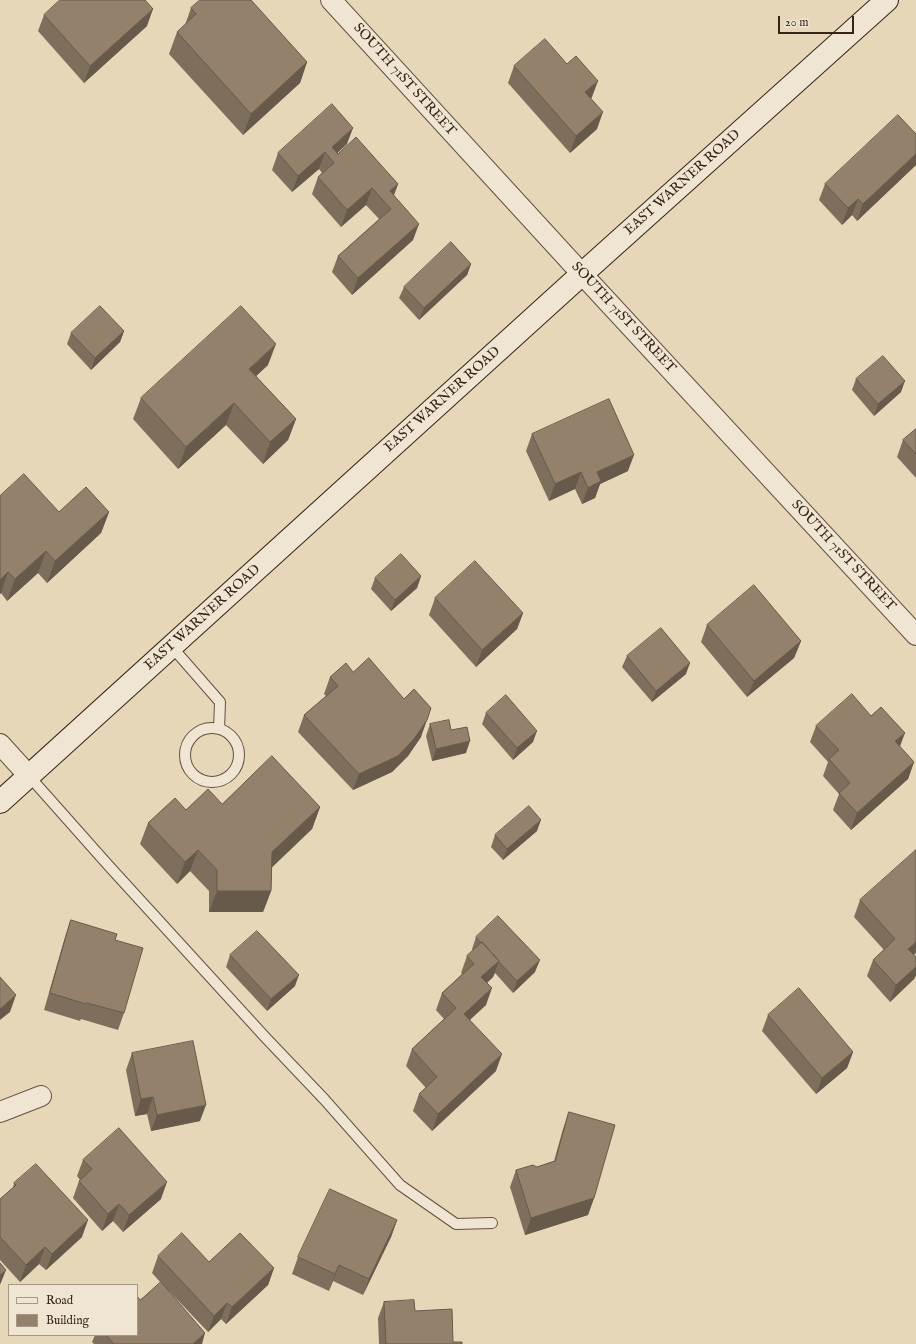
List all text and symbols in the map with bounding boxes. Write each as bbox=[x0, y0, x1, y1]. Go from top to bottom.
scale bar bbox=[780, 8, 856, 34]
text: 20 m bbox=[785, 15, 808, 30]
street label: SOUTH 71ST STREET bbox=[349, 20, 459, 140]
street label: EAST WARNER ROAD bbox=[622, 127, 744, 239]
street label: SOUTH 71ST STREET bbox=[567, 259, 679, 377]
street label: EAST WARNER ROAD bbox=[382, 344, 504, 456]
street label: SOUTH 71ST STREET bbox=[787, 497, 899, 615]
street label: EAST WARNER ROAD bbox=[142, 562, 264, 674]
legend bbox=[8, 1284, 138, 1336]
text: Road bbox=[46, 1293, 73, 1308]
text: Building bbox=[46, 1313, 89, 1328]

